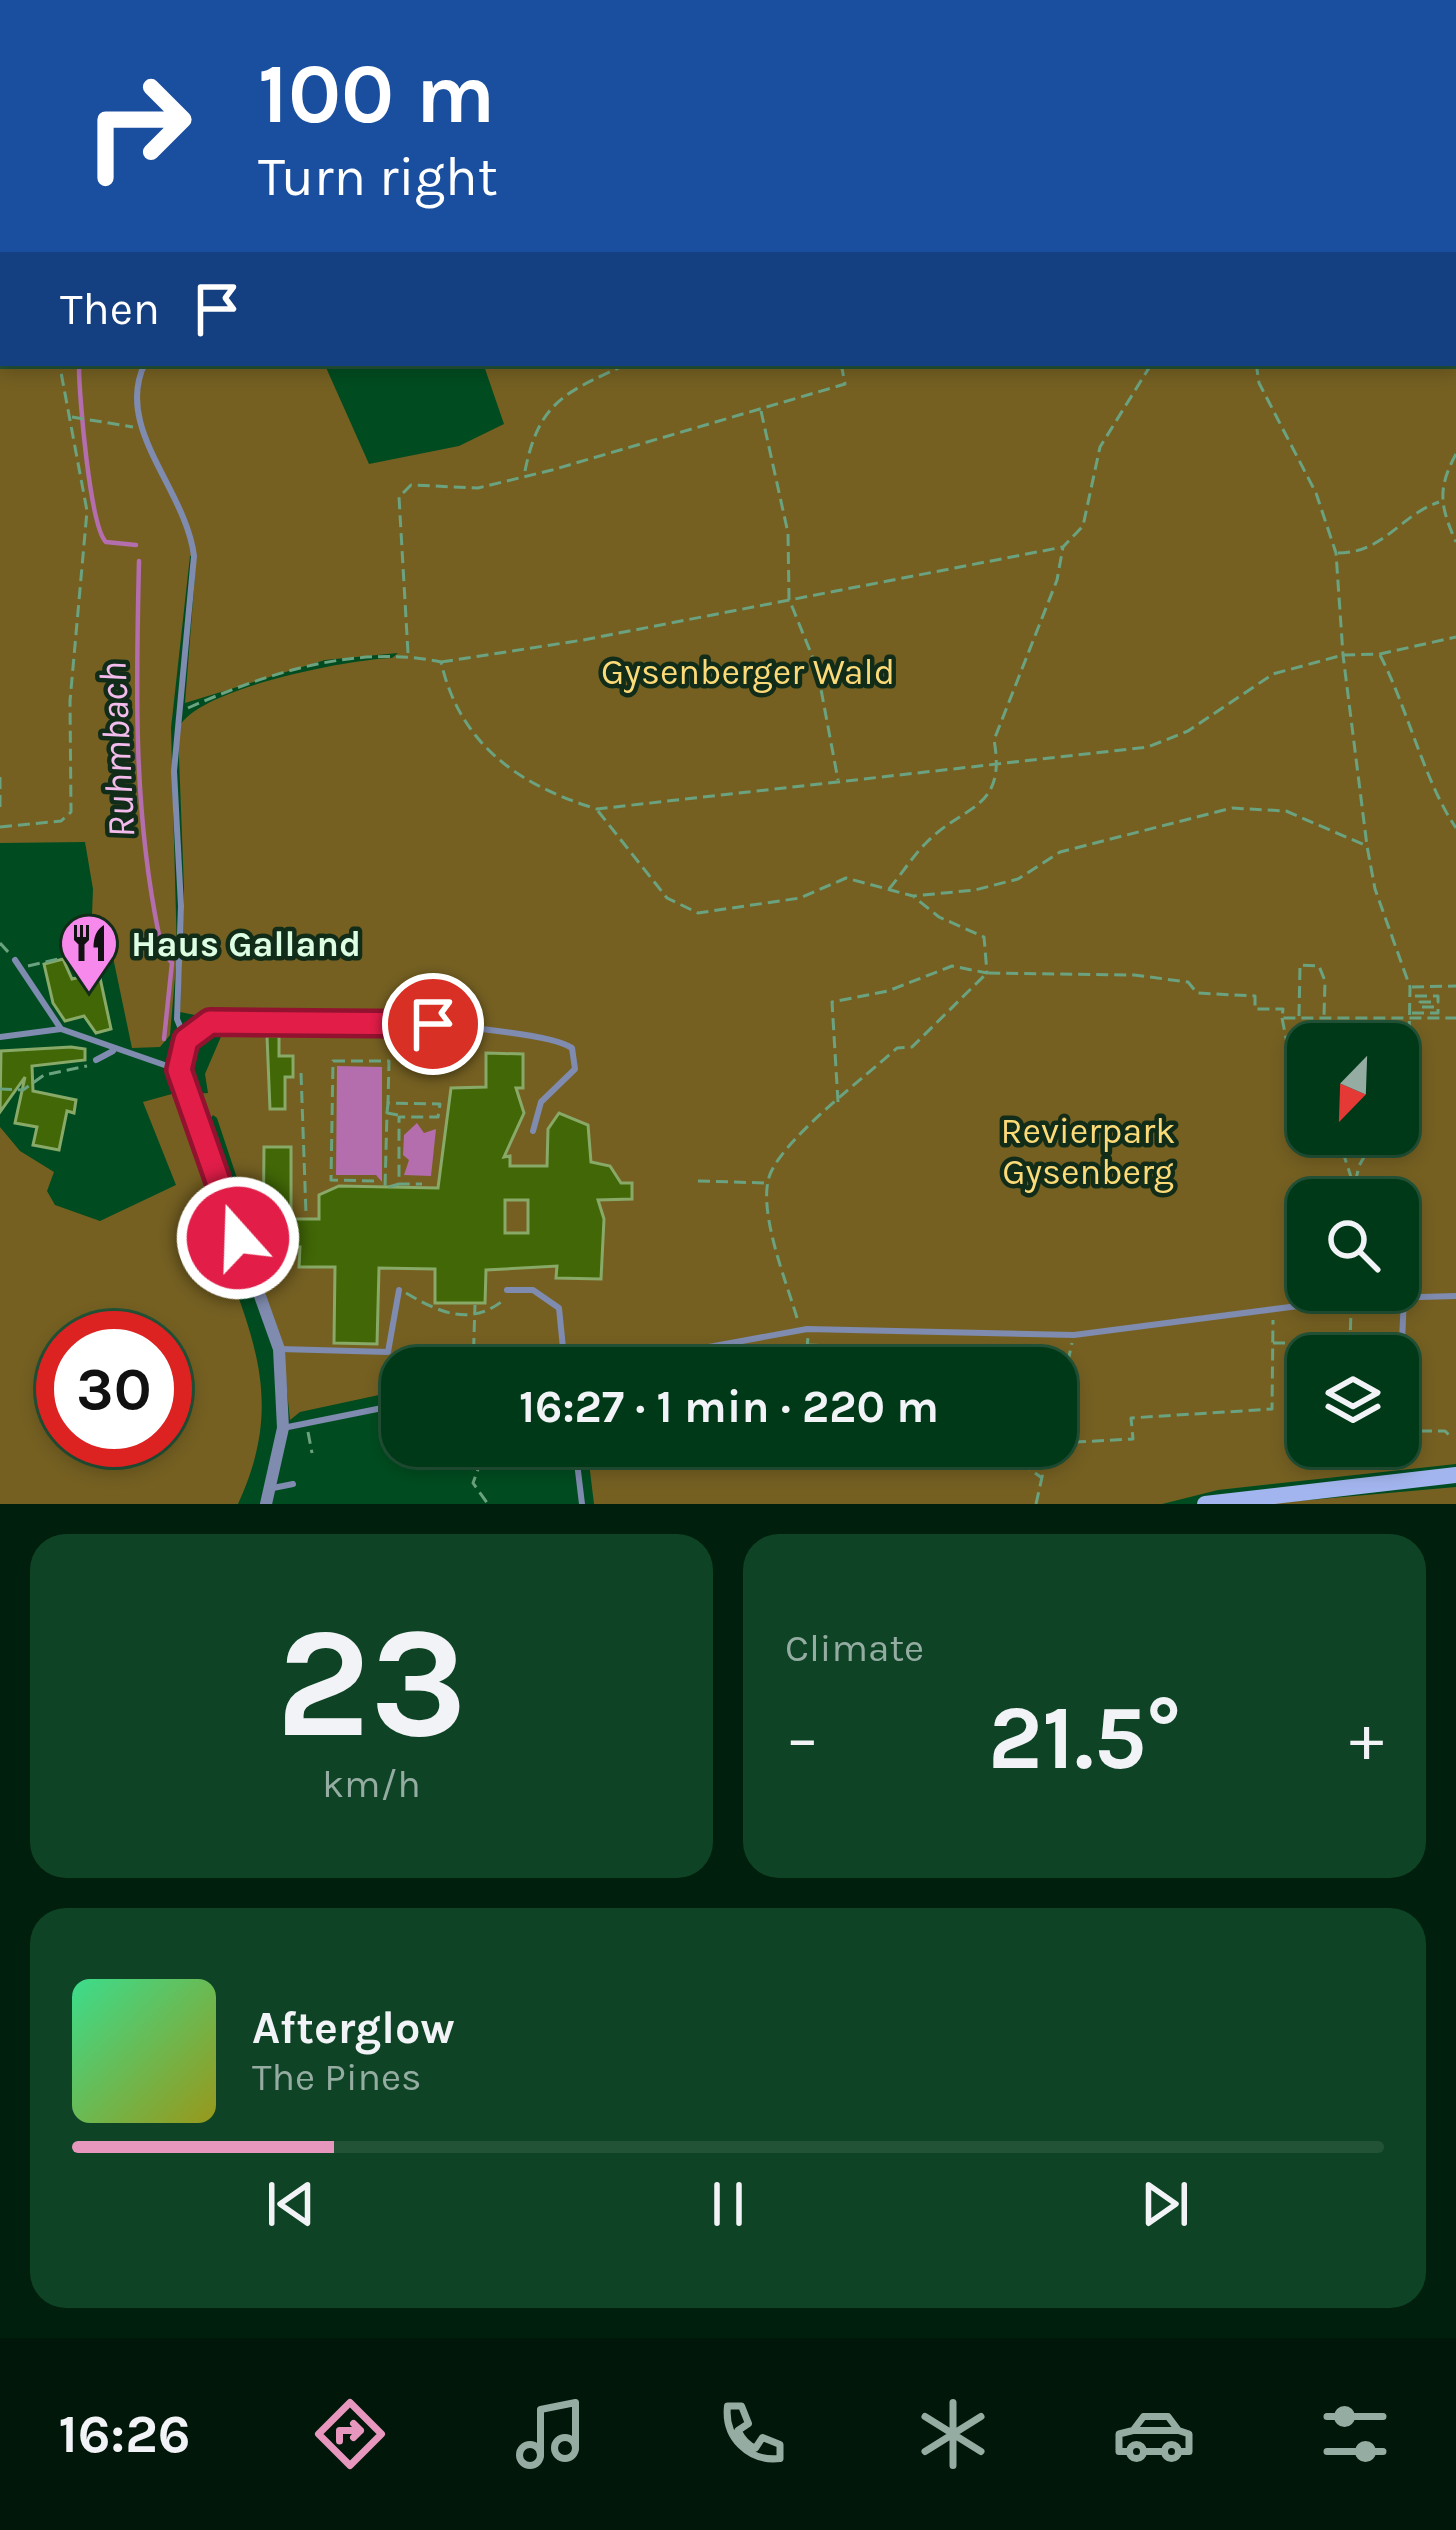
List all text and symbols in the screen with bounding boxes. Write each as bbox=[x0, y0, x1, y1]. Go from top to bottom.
text: 100 m bbox=[258, 45, 495, 143]
icon: right bbox=[60, 48, 216, 204]
text: Turn right bbox=[258, 145, 498, 209]
icon: arrive bbox=[184, 276, 250, 342]
text: Then bbox=[60, 283, 160, 335]
park label: Gysenberger Wald bbox=[601, 651, 895, 693]
water label: Ruhmbach bbox=[89, 661, 145, 839]
restaurant icon: Haus Galland bbox=[58, 912, 120, 994]
place label: Haus Galland bbox=[131, 923, 361, 965]
pin bbox=[382, 973, 484, 1075]
icon: arrive bbox=[400, 991, 466, 1057]
north arrow bbox=[1287, 1023, 1419, 1155]
map controls bbox=[1287, 1023, 1419, 1467]
park label: Revierpark Gysenberg bbox=[1000, 1110, 1176, 1193]
position arrow bbox=[175, 1175, 301, 1301]
button: search bbox=[1287, 1179, 1419, 1311]
speed limit sign: 30 bbox=[36, 1311, 192, 1467]
button: layers bbox=[1287, 1335, 1419, 1467]
text: 16:27 · 1 min · 220 m bbox=[519, 1381, 939, 1433]
text: 23 bbox=[276, 1592, 467, 1774]
text: Climate bbox=[785, 1625, 924, 1671]
text: 21.5° bbox=[988, 1685, 1181, 1791]
text: − bbox=[785, 1699, 820, 1777]
text: + bbox=[1349, 1699, 1384, 1777]
text: km/h bbox=[322, 1761, 421, 1807]
text: Afterglow bbox=[252, 2002, 455, 2054]
text: The Pines bbox=[252, 2054, 422, 2100]
icon: previous bbox=[258, 2171, 324, 2237]
icon: pause bbox=[695, 2171, 761, 2237]
icon: next bbox=[1132, 2171, 1198, 2237]
icon: directions bbox=[308, 2392, 392, 2476]
icon: music bbox=[509, 2392, 593, 2476]
icon: phone bbox=[710, 2392, 794, 2476]
icon: climate bbox=[911, 2392, 995, 2476]
icon: car bbox=[1112, 2392, 1196, 2476]
icon: filters bbox=[1313, 2392, 1397, 2476]
text: 16:26 bbox=[59, 2402, 191, 2466]

